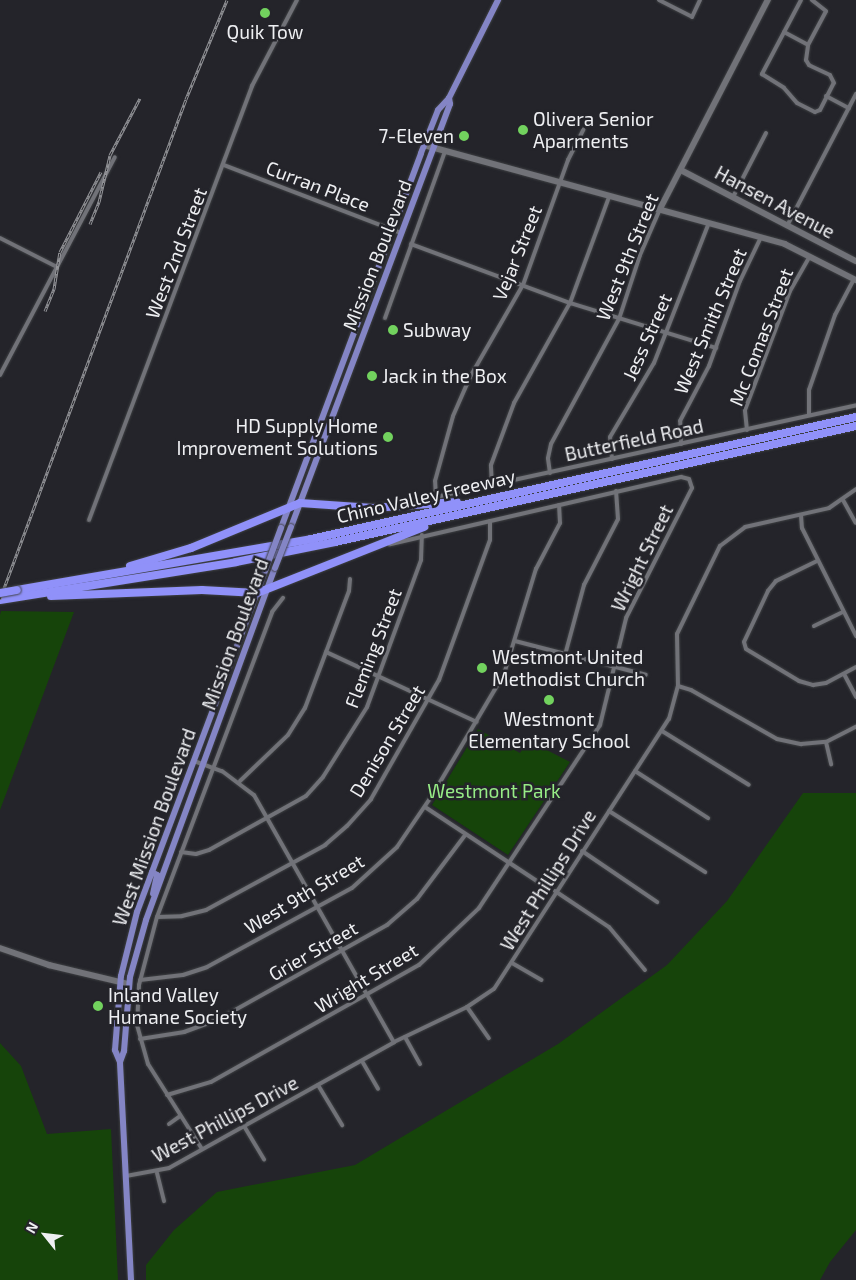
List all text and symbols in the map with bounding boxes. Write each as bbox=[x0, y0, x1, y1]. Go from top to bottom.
marker: Quik Tow bbox=[259, 7, 271, 19]
place label: Quik Tow bbox=[226, 21, 304, 43]
place label: Olivera Senior Aparments bbox=[533, 108, 654, 152]
marker: Olivera Senior Aparments bbox=[517, 124, 529, 136]
place label: 7-Eleven bbox=[379, 125, 454, 147]
marker: 7-Eleven bbox=[458, 130, 470, 142]
street label: Curran Place bbox=[263, 156, 373, 216]
street label: Hansen Avenue bbox=[711, 161, 839, 243]
street label: Mission Boulevard bbox=[338, 177, 416, 333]
street label: West 2nd Street bbox=[141, 184, 211, 322]
street label: West 9th Street bbox=[591, 190, 663, 324]
street label: Vejar Street bbox=[488, 202, 546, 304]
street label: West Smith Street bbox=[669, 245, 751, 397]
street label: Mc Comas Street bbox=[724, 265, 798, 409]
street label: Jess Street bbox=[618, 290, 676, 384]
place label: Subway bbox=[403, 319, 471, 341]
marker: Subway bbox=[387, 324, 399, 336]
place label: Jack in the Box bbox=[382, 365, 507, 387]
marker: Jack in the Box bbox=[366, 370, 378, 382]
street label: Butterfield Road bbox=[563, 414, 705, 466]
place label: HD Supply Home Improvement Solutions bbox=[176, 415, 378, 459]
marker: HD Supply Home Improvement Solutions bbox=[382, 431, 394, 443]
street label: Chino Valley Freeway bbox=[334, 464, 518, 528]
street label: Wright Street bbox=[606, 501, 678, 615]
street label: Mission Boulevard bbox=[197, 555, 273, 713]
street label: Fleming Street bbox=[340, 585, 406, 711]
place label: Westmont United Methodist Church bbox=[492, 646, 645, 690]
marker: Westmont United Methodist Church bbox=[476, 662, 488, 674]
street label: Denison Street bbox=[344, 681, 430, 801]
marker: Westmont Elementary School bbox=[543, 694, 555, 706]
place label: Westmont Elementary School bbox=[468, 708, 630, 752]
street label: West Mission Boulevard bbox=[108, 725, 200, 929]
park label: Westmont Park bbox=[427, 780, 561, 802]
street label: West Phillips Drive bbox=[495, 805, 601, 955]
street label: West 9th Street bbox=[240, 849, 368, 939]
street label: Grier Street bbox=[264, 916, 362, 986]
street label: Wright Street bbox=[310, 938, 422, 1018]
place label: Inland Valley Humane Society bbox=[108, 984, 247, 1028]
marker: Inland Valley Humane Society bbox=[92, 1000, 104, 1012]
street label: West Phillips Drive bbox=[148, 1071, 302, 1167]
north arrow bbox=[20, 1210, 70, 1260]
text: N bbox=[22, 1219, 41, 1236]

